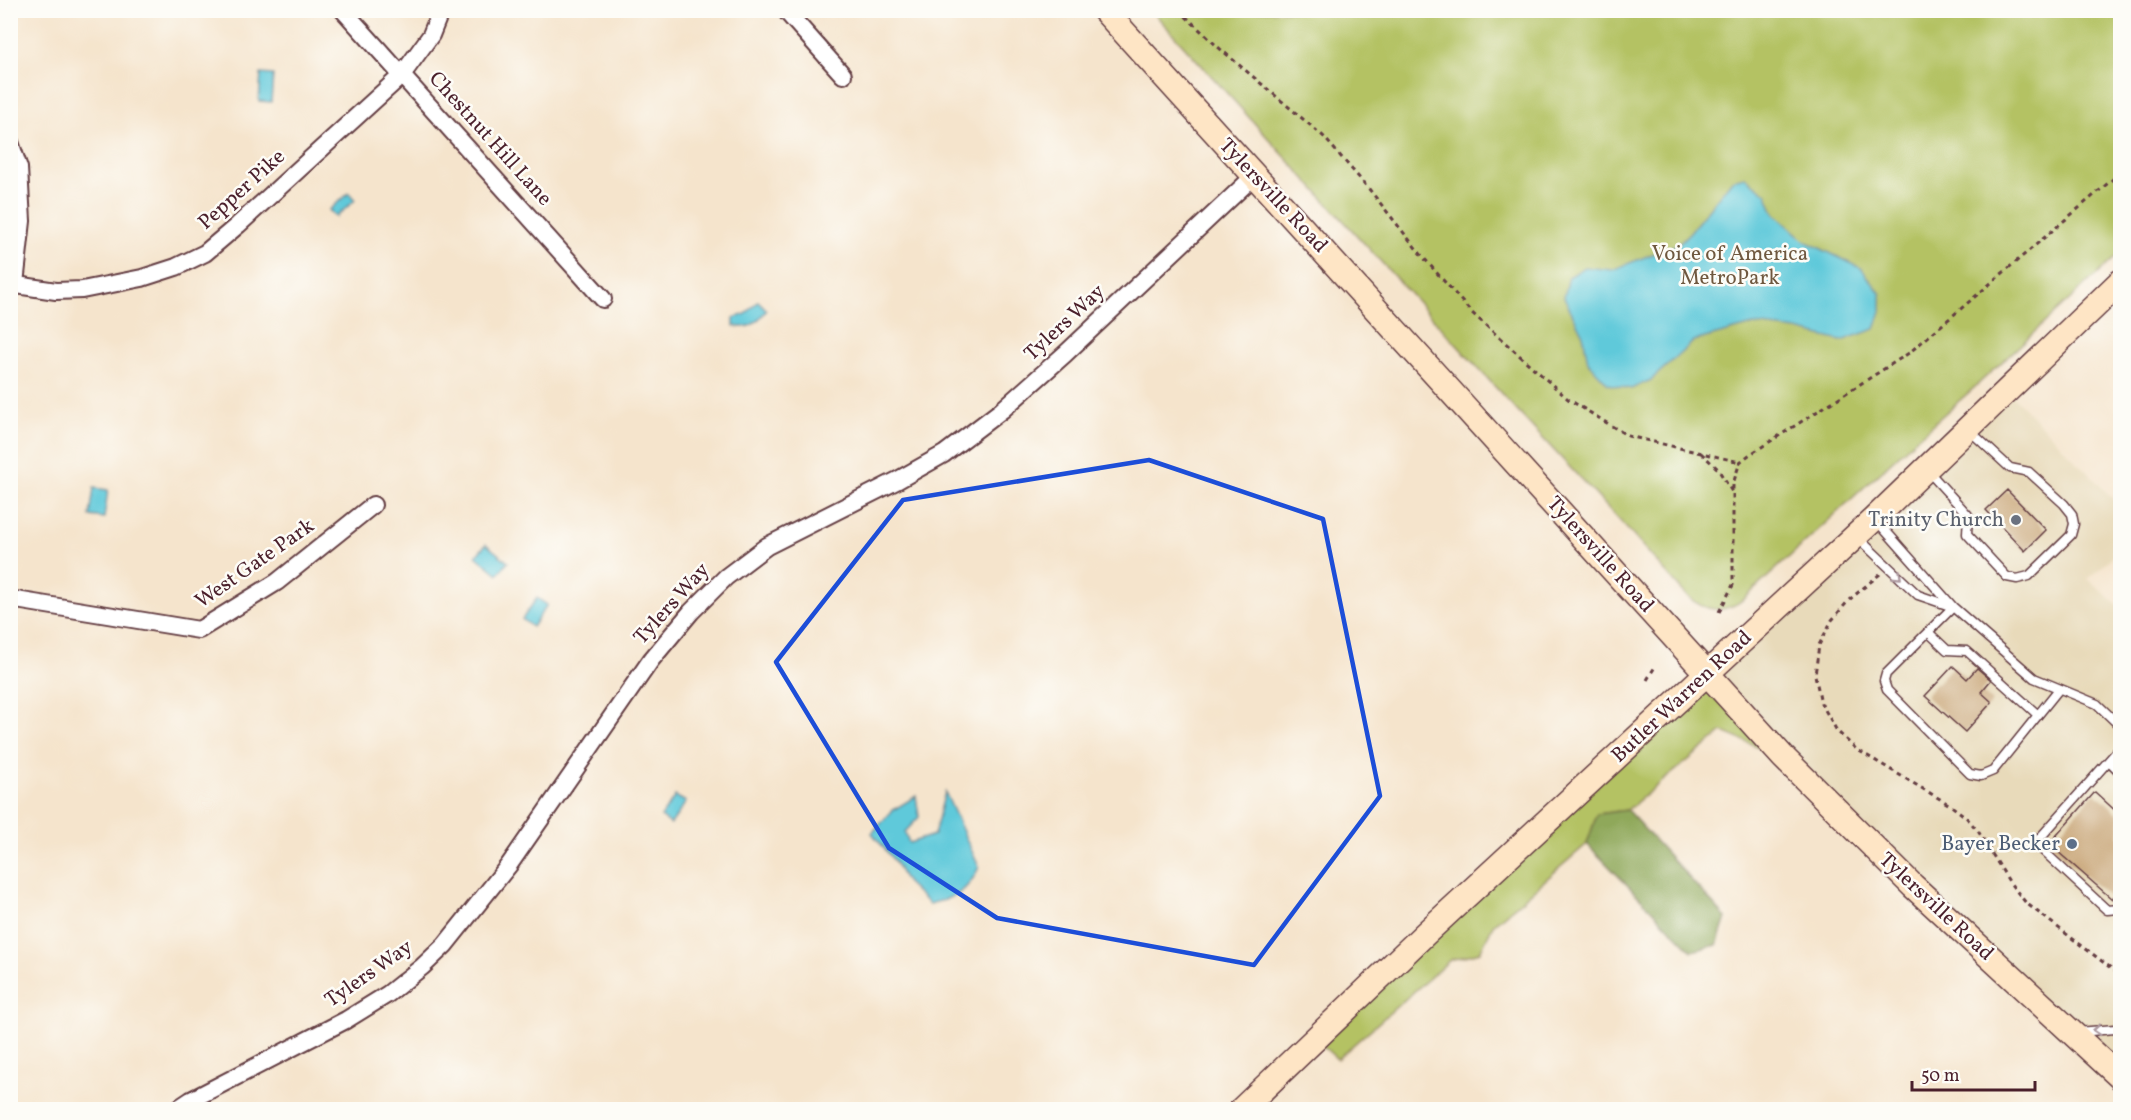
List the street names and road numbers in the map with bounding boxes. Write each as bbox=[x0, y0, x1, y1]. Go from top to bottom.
street label: Chestnut Hill Lane bbox=[422, 65, 558, 213]
street label: Tylersville Road bbox=[1212, 132, 1334, 260]
street label: Pepper Pike bbox=[192, 143, 292, 237]
street label: Tylers Way bbox=[1018, 278, 1112, 368]
street label: Tylersville Road bbox=[1540, 490, 1660, 620]
street label: West Gate Park bbox=[190, 512, 321, 616]
street label: Tylers Way bbox=[627, 556, 717, 651]
street label: Butler Warren Road bbox=[1605, 624, 1759, 770]
street label: Tylersville Road bbox=[1872, 846, 2000, 968]
street label: Tylers Way bbox=[319, 933, 419, 1015]

